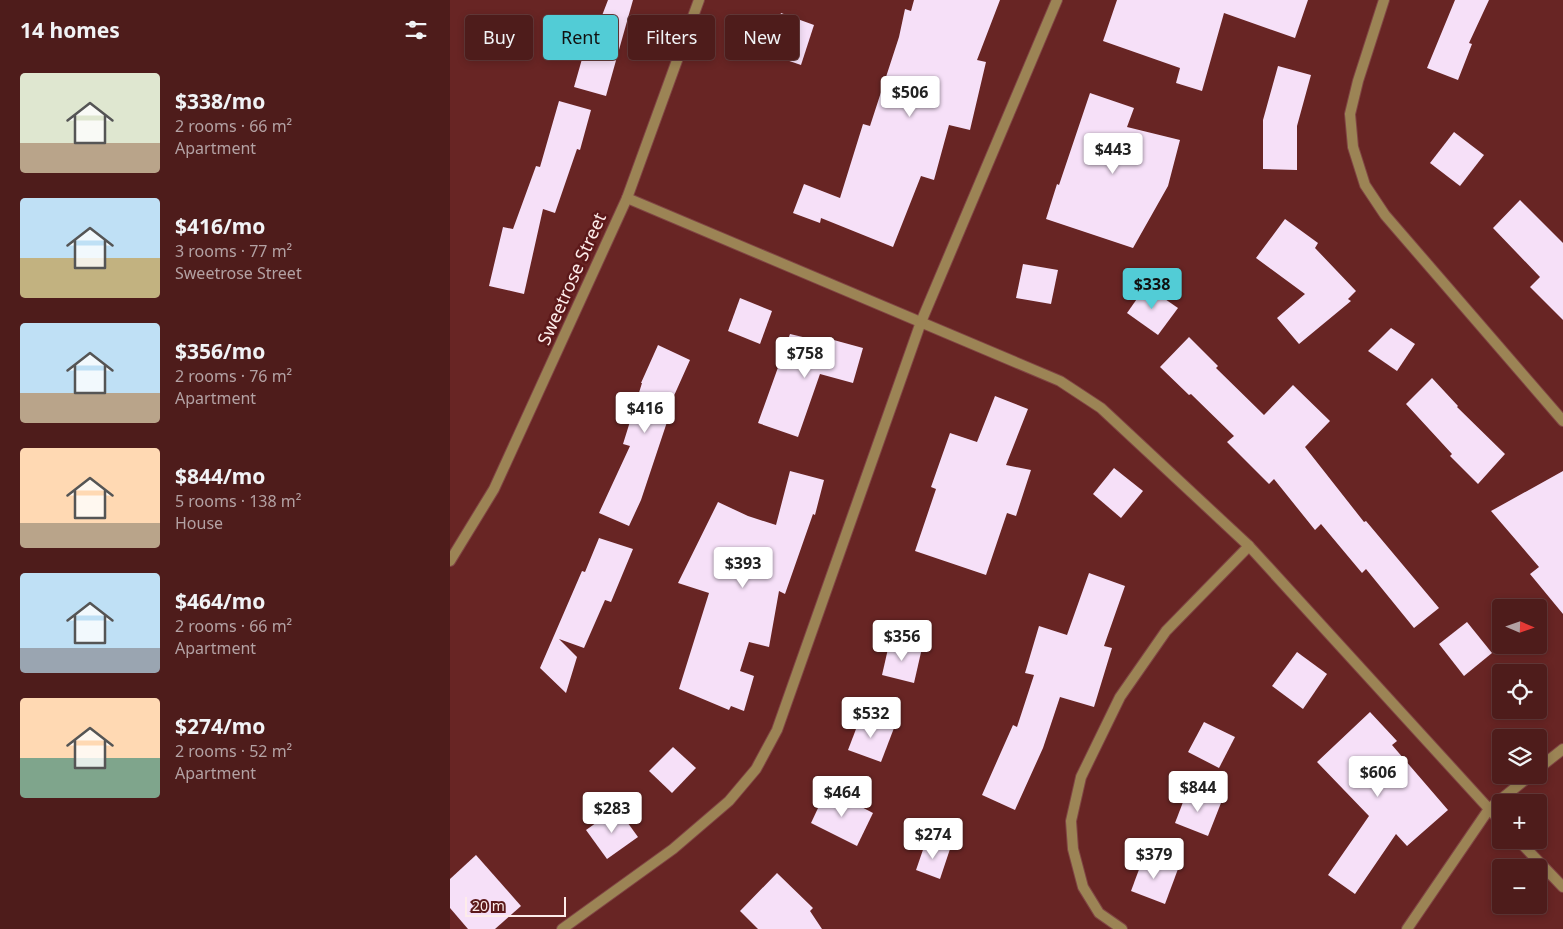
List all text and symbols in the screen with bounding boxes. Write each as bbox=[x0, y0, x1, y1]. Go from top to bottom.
chip: Buy bbox=[465, 15, 533, 60]
chip: Rent bbox=[543, 15, 618, 60]
chip: Filters bbox=[628, 15, 715, 60]
chip: New bbox=[725, 15, 799, 60]
text: 14 homes bbox=[20, 16, 120, 44]
icon: filters bbox=[402, 16, 430, 44]
pin: $506 bbox=[880, 76, 940, 118]
text: $506 bbox=[892, 81, 928, 103]
text: $338/mo bbox=[175, 87, 265, 115]
icon: home bbox=[60, 93, 120, 153]
text: 2 rooms · 66 m² bbox=[175, 115, 292, 137]
pin: $443 bbox=[1083, 132, 1143, 175]
text: Apartment bbox=[175, 137, 256, 159]
text: $443 bbox=[1095, 138, 1131, 160]
street label: Sweetrose Street bbox=[531, 208, 611, 349]
text: $416/mo bbox=[175, 212, 265, 240]
icon: home bbox=[60, 218, 120, 278]
text: 3 rooms · 77 m² bbox=[175, 240, 292, 262]
text: Sweetrose Street bbox=[175, 262, 302, 284]
pin: $338 bbox=[1122, 268, 1182, 310]
text: $338 bbox=[1134, 273, 1170, 295]
pin: $758 bbox=[775, 336, 835, 379]
text: $356/mo bbox=[175, 337, 265, 365]
text: $758 bbox=[787, 342, 823, 364]
icon: home bbox=[60, 343, 120, 403]
text: 2 rooms · 76 m² bbox=[175, 365, 292, 387]
text: Apartment bbox=[175, 387, 256, 409]
pin: $416 bbox=[615, 392, 675, 434]
text: $416 bbox=[627, 397, 663, 419]
text: $844/mo bbox=[175, 462, 265, 490]
icon: home bbox=[60, 468, 120, 528]
text: 5 rooms · 138 m² bbox=[175, 490, 301, 512]
text: House bbox=[175, 512, 223, 534]
pin: $393 bbox=[713, 546, 773, 589]
text: $393 bbox=[725, 552, 761, 574]
text: $464/mo bbox=[175, 587, 265, 615]
icon: home bbox=[60, 593, 120, 653]
north arrow bbox=[1492, 599, 1548, 654]
map controls bbox=[1492, 599, 1547, 914]
text: 2 rooms · 66 m² bbox=[175, 615, 292, 637]
pin: $356 bbox=[872, 620, 932, 662]
text: $356 bbox=[884, 625, 920, 647]
text: Apartment bbox=[175, 637, 256, 659]
button: locate bbox=[1492, 664, 1547, 719]
pin: $532 bbox=[841, 696, 901, 739]
text: $532 bbox=[853, 702, 889, 724]
text: $274/mo bbox=[175, 712, 265, 740]
icon: home bbox=[60, 718, 120, 778]
button: layers bbox=[1492, 729, 1547, 784]
text: 2 rooms · 52 m² bbox=[175, 740, 292, 762]
pin: $606 bbox=[1348, 756, 1408, 798]
text: $606 bbox=[1360, 761, 1396, 783]
text: Apartment bbox=[175, 762, 256, 784]
pin: $844 bbox=[1168, 770, 1228, 813]
pin: $464 bbox=[812, 776, 872, 818]
text: $844 bbox=[1180, 776, 1216, 798]
text: $464 bbox=[824, 781, 860, 803]
pin: $283 bbox=[582, 792, 642, 834]
button: + bbox=[1492, 794, 1547, 849]
text: $283 bbox=[594, 797, 630, 819]
pin: $274 bbox=[903, 818, 963, 860]
text: $274 bbox=[915, 823, 951, 845]
pin: $379 bbox=[1124, 838, 1184, 880]
text: $379 bbox=[1136, 843, 1172, 865]
button: − bbox=[1492, 859, 1547, 914]
scale bar bbox=[465, 894, 566, 917]
text: 20 m bbox=[472, 896, 505, 915]

